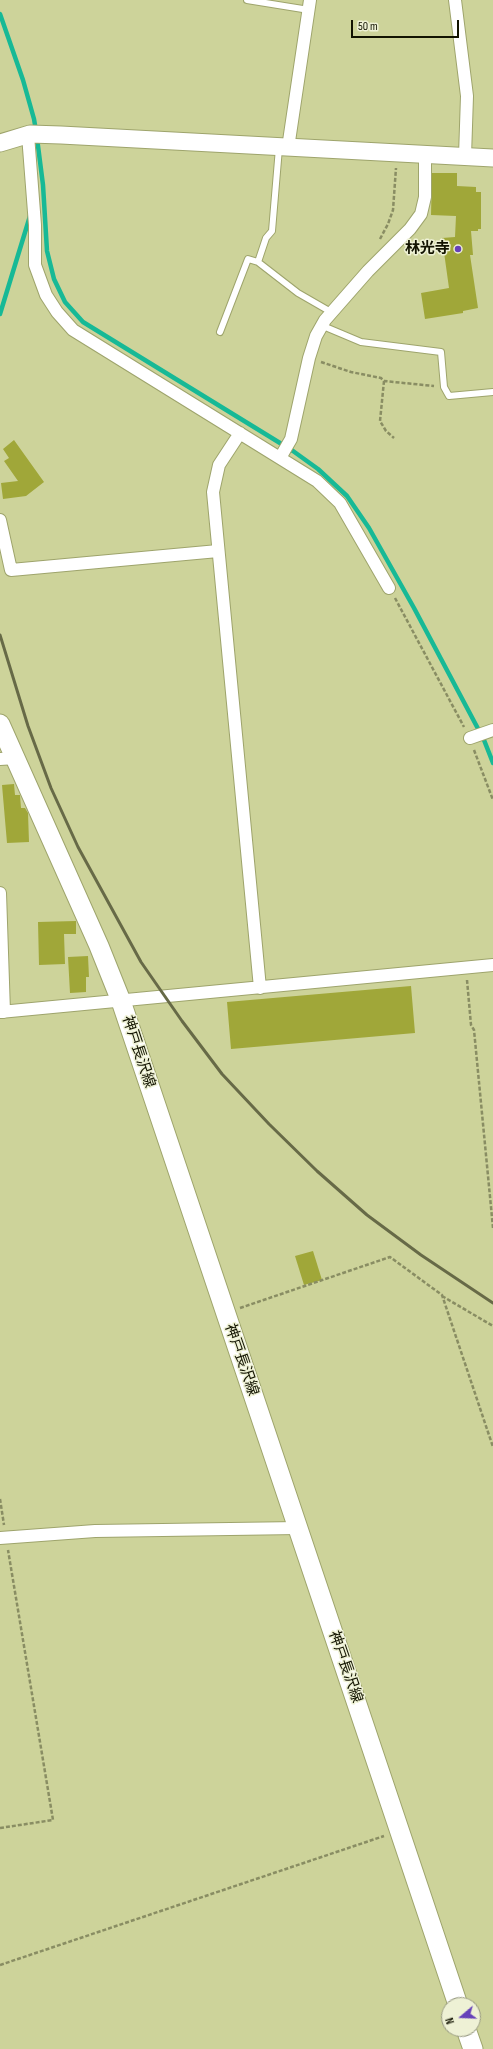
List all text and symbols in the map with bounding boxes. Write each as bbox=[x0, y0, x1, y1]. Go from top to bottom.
scale bar bbox=[353, 12, 461, 38]
text: 50 m bbox=[358, 19, 378, 34]
place label: 林光寺 bbox=[405, 240, 450, 258]
marker: 林光寺 bbox=[453, 244, 463, 254]
street label: 神戸長沢線 bbox=[118, 1014, 158, 1090]
street label: 神戸長沢線 bbox=[220, 1322, 262, 1398]
street label: 神戸長沢線 bbox=[324, 1629, 366, 1705]
north arrow bbox=[441, 1997, 481, 2037]
text: N bbox=[443, 2016, 457, 2026]

